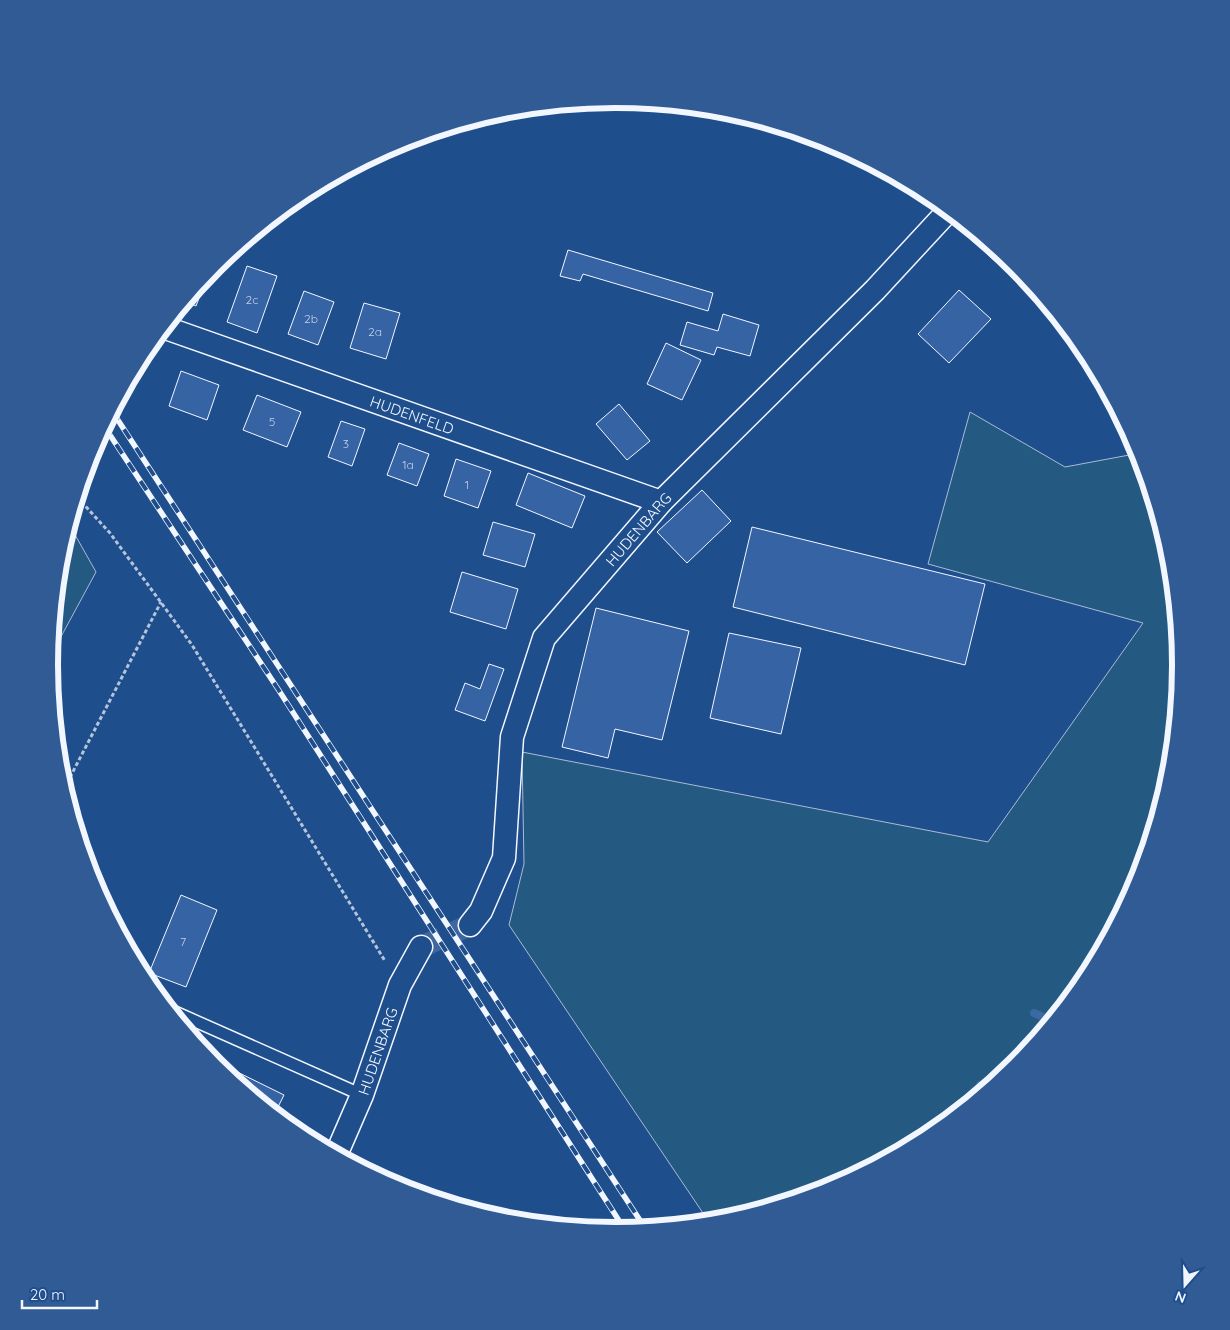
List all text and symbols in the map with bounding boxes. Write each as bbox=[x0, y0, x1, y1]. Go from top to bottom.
house number: 2c bbox=[246, 292, 258, 307]
house number: 2b bbox=[304, 311, 318, 326]
house number: 2a bbox=[368, 324, 382, 339]
street label: HUDENFELD bbox=[368, 391, 457, 438]
house number: 5 bbox=[269, 414, 275, 429]
house number: 3 bbox=[343, 436, 349, 451]
house number: 1a bbox=[402, 457, 414, 472]
house number: 1 bbox=[465, 477, 469, 492]
street label: HUDENBARG bbox=[601, 488, 675, 570]
house number: 7 bbox=[180, 934, 186, 949]
street label: HUDENBARG bbox=[353, 1005, 401, 1097]
north arrow bbox=[1160, 1260, 1210, 1310]
scale bar bbox=[22, 1278, 98, 1310]
text: 20 m bbox=[30, 1285, 65, 1304]
text: N bbox=[1173, 1287, 1188, 1307]

